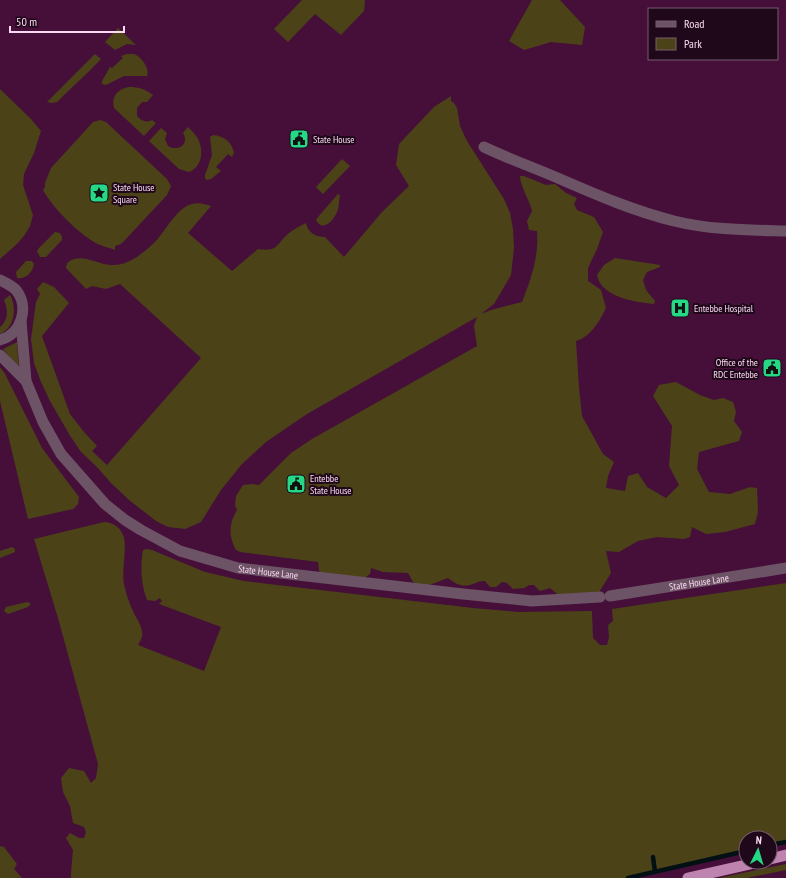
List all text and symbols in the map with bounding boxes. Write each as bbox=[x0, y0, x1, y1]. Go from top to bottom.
scale bar bbox=[10, 8, 124, 34]
legend bbox=[648, 8, 778, 60]
text: 50 m bbox=[16, 14, 37, 29]
text: Road bbox=[684, 16, 704, 31]
text: Park bbox=[684, 36, 702, 51]
public building icon: State House bbox=[288, 128, 310, 150]
place label: State House bbox=[313, 133, 354, 146]
place label: State House Square bbox=[113, 181, 154, 206]
place icon: State House Square bbox=[88, 182, 110, 204]
hospital icon: Entebbe Hospital bbox=[669, 297, 691, 319]
place label: Entebbe Hospital bbox=[694, 302, 754, 315]
place label: Office of the RDC Entebbe bbox=[713, 356, 758, 381]
public building icon: Office of the RDC Entebbe bbox=[761, 357, 783, 379]
place label: Entebbe State House bbox=[310, 472, 351, 497]
public building icon: Entebbe State House bbox=[285, 473, 307, 495]
street label: State House Lane bbox=[237, 562, 299, 582]
street label: State House Lane bbox=[668, 571, 730, 594]
north arrow bbox=[738, 830, 778, 870]
text: N bbox=[755, 833, 762, 847]

